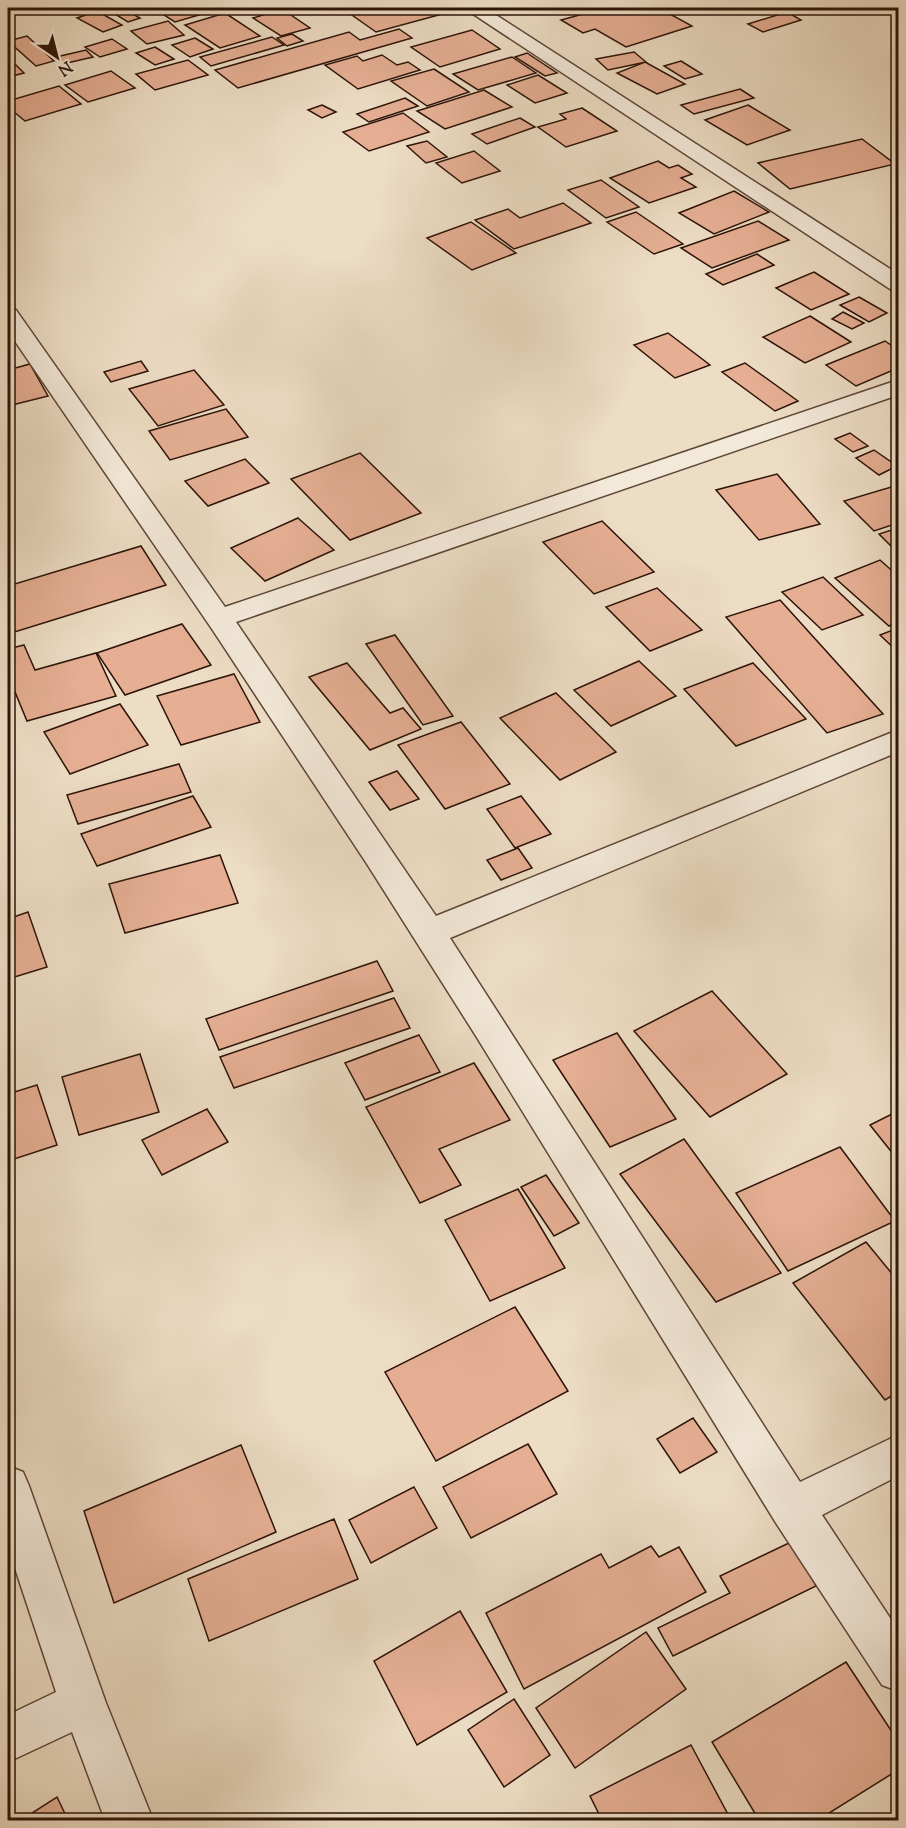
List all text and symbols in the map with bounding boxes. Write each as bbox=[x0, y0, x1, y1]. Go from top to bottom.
north arrow bbox=[27, 27, 87, 87]
text: N bbox=[52, 54, 76, 80]

